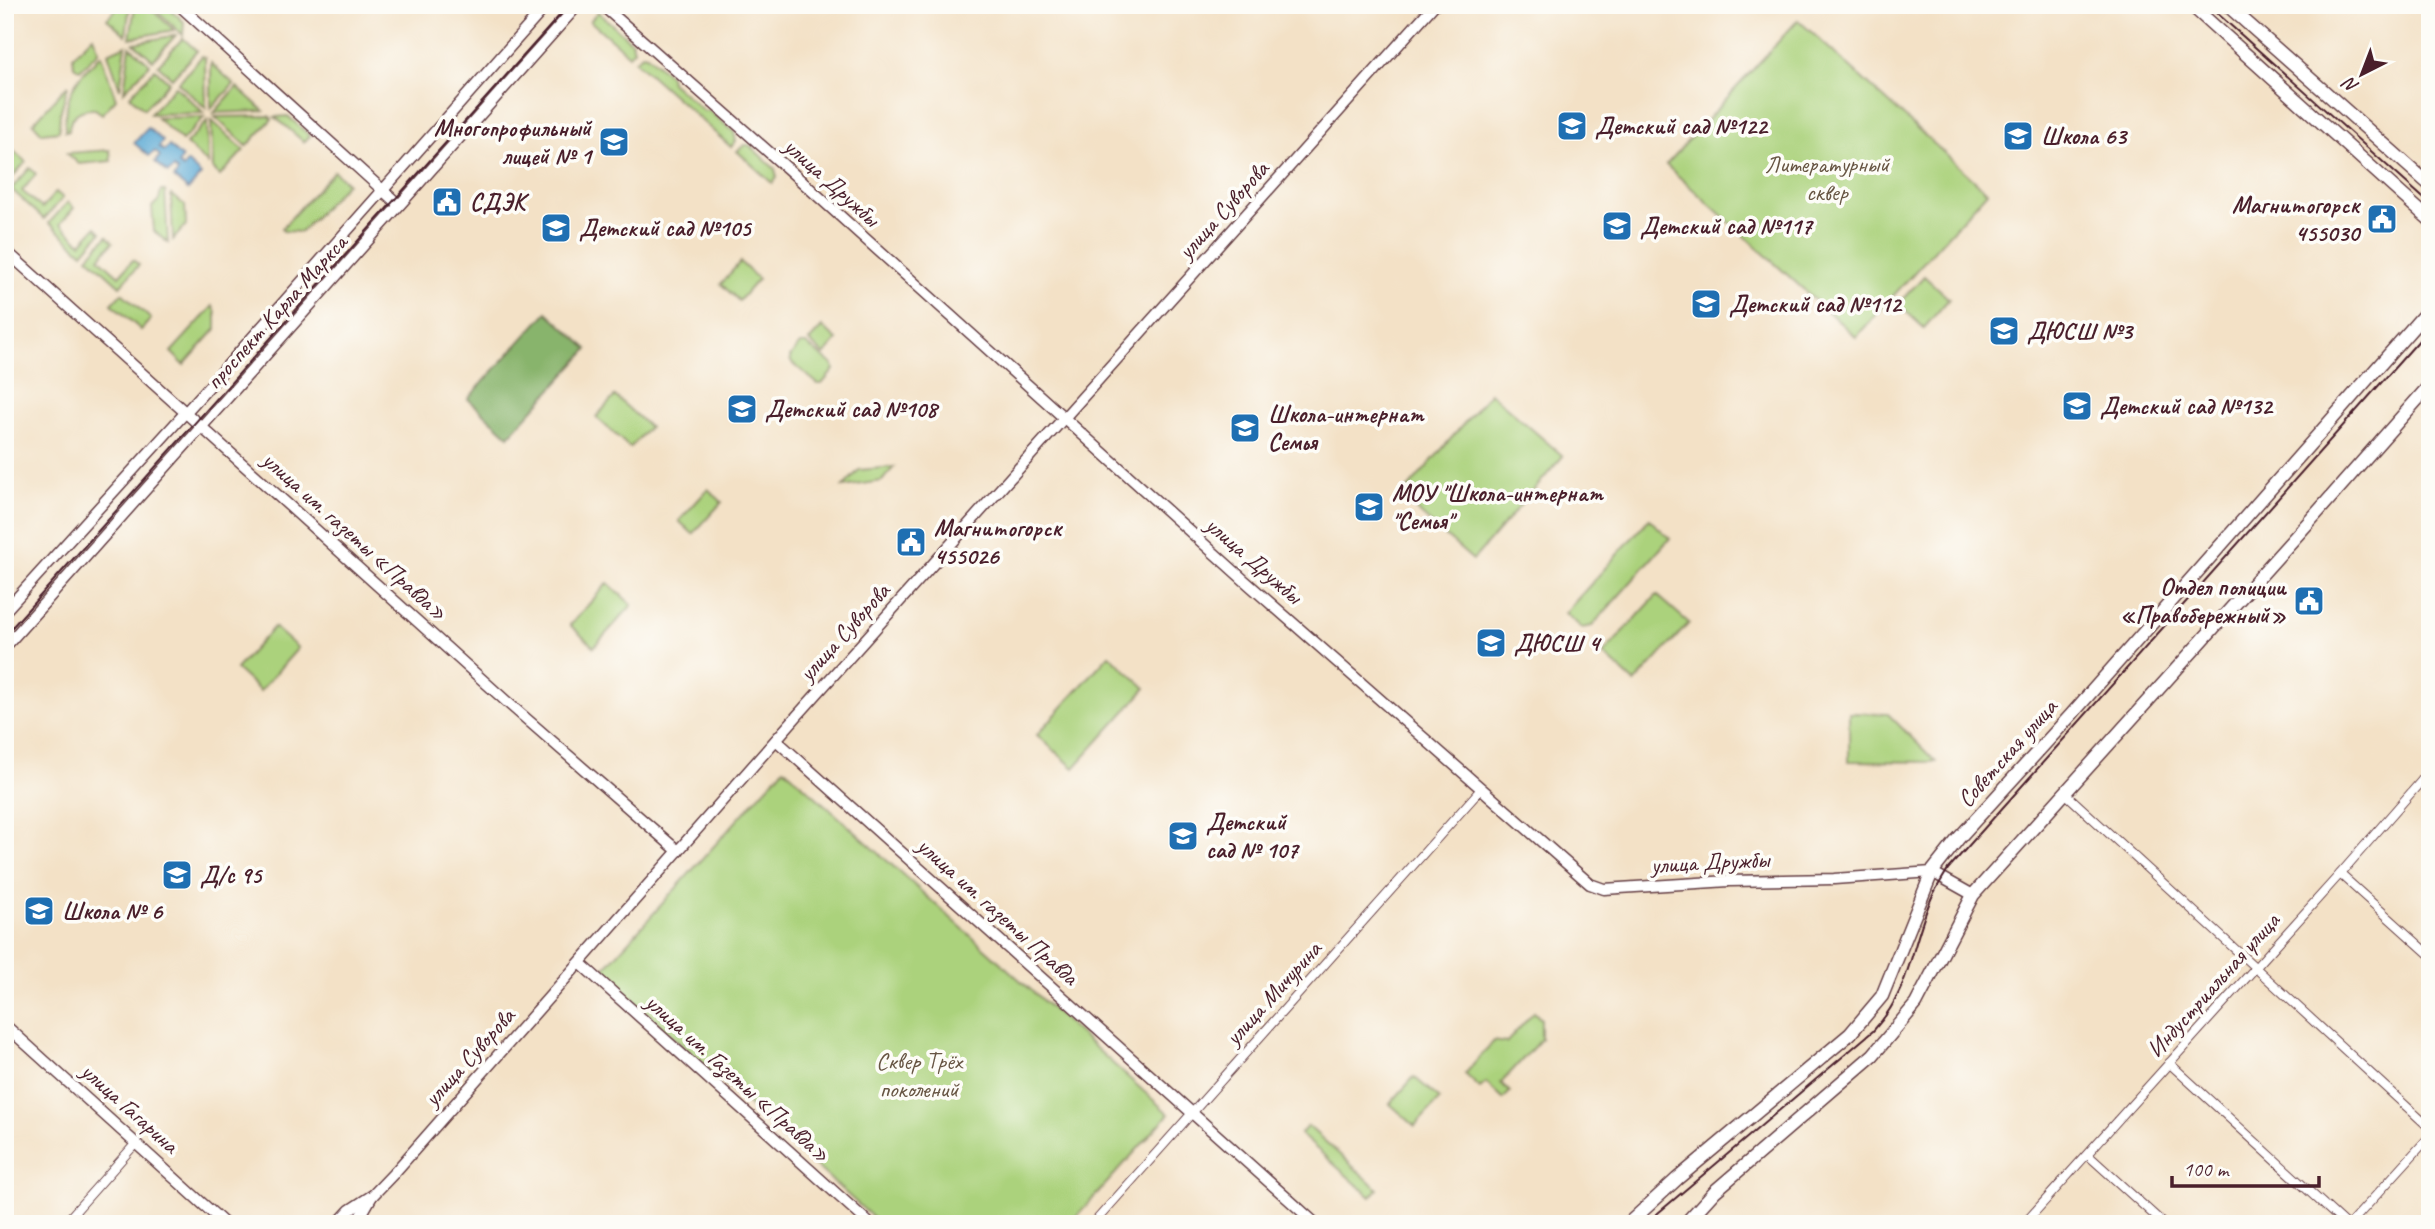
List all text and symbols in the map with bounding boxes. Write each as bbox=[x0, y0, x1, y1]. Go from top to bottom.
north arrow bbox=[2326, 38, 2396, 108]
text: N bbox=[2336, 71, 2364, 99]
school or university icon: Детский сад №122 bbox=[1555, 109, 1589, 143]
place label: Детский сад №122 bbox=[1595, 111, 1769, 141]
place label: Многопрофильный лицей № 1 bbox=[434, 113, 594, 171]
school or university icon: Школа 63 bbox=[2001, 119, 2035, 153]
place label: Школа 63 bbox=[2041, 121, 2128, 151]
school or university icon: Многопрофильный лицей № 1 bbox=[597, 125, 631, 159]
street label: улица Дружбы bbox=[776, 130, 888, 234]
park label: Литературный сквер bbox=[1765, 149, 1891, 207]
street label: улица Суворова bbox=[1170, 153, 1276, 267]
public building icon: СДЭК bbox=[430, 185, 464, 219]
place label: СДЭК bbox=[470, 187, 530, 217]
place label: Магнитогорск 455030 bbox=[2232, 190, 2361, 248]
public building icon: Магнитогорск 455030 bbox=[2365, 202, 2399, 236]
school or university icon: Детский сад №117 bbox=[1600, 209, 1634, 243]
school or university icon: Детский сад №105 bbox=[539, 211, 573, 245]
place label: Детский сад №117 bbox=[1640, 211, 1814, 241]
place label: Детский сад №105 bbox=[579, 213, 753, 243]
street label: проспект Карла Маркса bbox=[199, 227, 355, 396]
school or university icon: Детский сад №112 bbox=[1689, 287, 1723, 321]
place label: Детский сад №112 bbox=[1729, 289, 1903, 319]
school or university icon: ДЮСШ №3 bbox=[1987, 314, 2021, 348]
place label: ДЮСШ №3 bbox=[2027, 316, 2134, 346]
school or university icon: Детский сад №132 bbox=[2060, 389, 2094, 423]
place label: Детский сад №132 bbox=[2100, 391, 2274, 421]
school or university icon: Детский сад №108 bbox=[725, 392, 759, 426]
place label: Детский сад №108 bbox=[765, 394, 940, 424]
place label: Школа-интернат Семья bbox=[1268, 399, 1425, 457]
school or university icon: Школа-интернат Семья bbox=[1228, 411, 1262, 445]
street label: улица им. газеты «Правда» bbox=[255, 444, 454, 627]
place label: МОУ "Школа-интернат "Семья" bbox=[1392, 478, 1604, 536]
school or university icon: МОУ "Школа-интернат "Семья" bbox=[1352, 490, 1386, 524]
street label: улица Дружбы bbox=[1198, 508, 1310, 612]
place label: Магнитогорск 455026 bbox=[934, 513, 1064, 571]
public building icon: Магнитогорск 455026 bbox=[894, 525, 928, 559]
place label: Отдел полиции «Правобережный» bbox=[2120, 572, 2287, 630]
street label: улица Суворова bbox=[791, 575, 897, 689]
public building icon: Отдел полиции «Правобережный» bbox=[2292, 584, 2326, 618]
school or university icon: ДЮСШ 4 bbox=[1474, 626, 1508, 660]
place label: ДЮСШ 4 bbox=[1514, 628, 1602, 658]
street label: Советская улица bbox=[1951, 692, 2064, 813]
place label: Детский сад № 107 bbox=[1206, 807, 1300, 865]
school or university icon: Детский сад № 107 bbox=[1166, 819, 1200, 853]
street label: улица им. газеты Правда bbox=[910, 829, 1086, 992]
street label: улица Дружбы bbox=[1648, 844, 1772, 880]
school or university icon: Д/с 95 bbox=[160, 858, 194, 892]
place label: Д/с 95 bbox=[200, 860, 264, 890]
school or university icon: Школа № 6 bbox=[22, 894, 56, 928]
place label: Школа № 6 bbox=[62, 896, 164, 926]
street label: Индустриальная улица bbox=[2140, 905, 2287, 1064]
street label: улица Мичурина bbox=[1217, 933, 1329, 1053]
street label: улица им. Газеты «Правда» bbox=[637, 986, 837, 1170]
street label: улица Суворова bbox=[416, 1000, 522, 1114]
park label: Сквер Трёх поколений bbox=[876, 1046, 964, 1104]
street label: улица Гагарина bbox=[73, 1055, 186, 1161]
scale bar bbox=[2172, 1145, 2320, 1189]
text: 100 m bbox=[2183, 1156, 2230, 1182]

